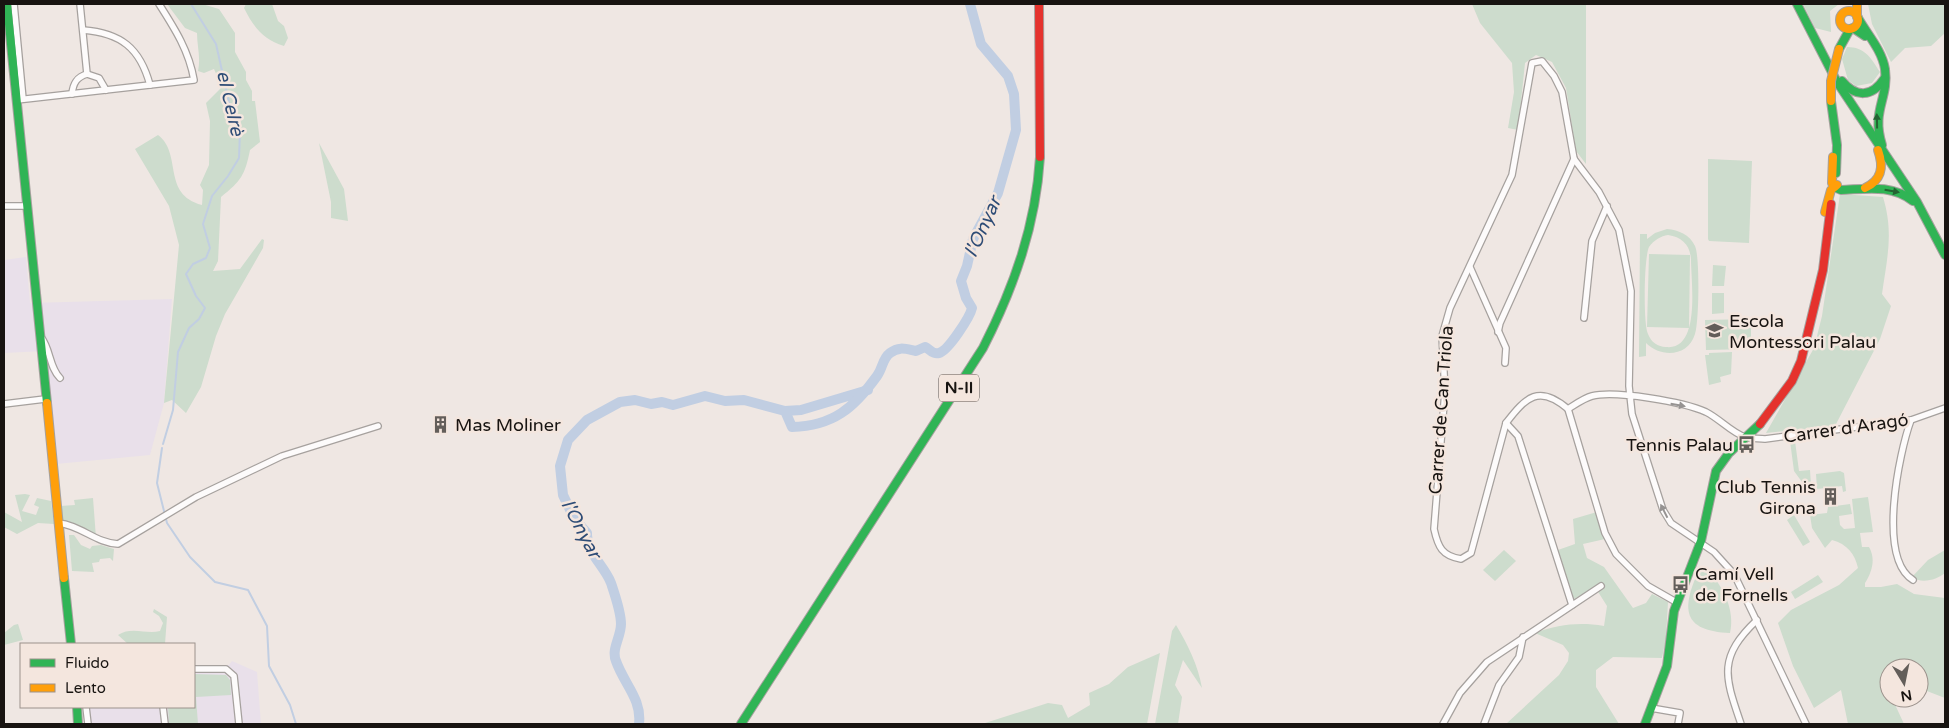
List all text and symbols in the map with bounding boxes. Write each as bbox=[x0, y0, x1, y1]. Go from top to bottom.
water label: el Celrè bbox=[212, 68, 248, 139]
one-way arrow bbox=[1873, 112, 1881, 128]
one-way arrow bbox=[1884, 187, 1900, 195]
water label: l'Onyar bbox=[960, 191, 1007, 261]
place label: Escola Montessori Palau bbox=[1729, 310, 1876, 353]
school or university icon: Escola Montessori Palau bbox=[1705, 321, 1725, 341]
street label: Carrer de Can Triola bbox=[1424, 325, 1458, 495]
road number: N-II bbox=[939, 374, 979, 402]
one-way arrow bbox=[1670, 401, 1686, 409]
street label: Carrer d'Aragó bbox=[1782, 408, 1910, 448]
place label: Mas Moliner bbox=[455, 414, 561, 436]
building icon: Mas Moliner bbox=[431, 415, 451, 435]
place label: Tennis Palau bbox=[1626, 434, 1733, 456]
bus stop icon: Tennis Palau bbox=[1737, 435, 1757, 455]
place label: Club Tennis Girona bbox=[1717, 476, 1816, 519]
building icon: Club Tennis Girona bbox=[1820, 487, 1840, 507]
water label: l'Onyar bbox=[556, 496, 607, 565]
one-way arrow bbox=[1660, 504, 1668, 519]
place label: Camí Vell de Fornells bbox=[1695, 563, 1788, 606]
bus stop icon: Camí Vell de Fornells bbox=[1671, 574, 1691, 594]
legend bbox=[20, 643, 195, 708]
text: Fluido bbox=[65, 654, 109, 672]
north arrow bbox=[1879, 658, 1929, 708]
text: Lento bbox=[65, 679, 106, 697]
text: N bbox=[1899, 686, 1913, 705]

